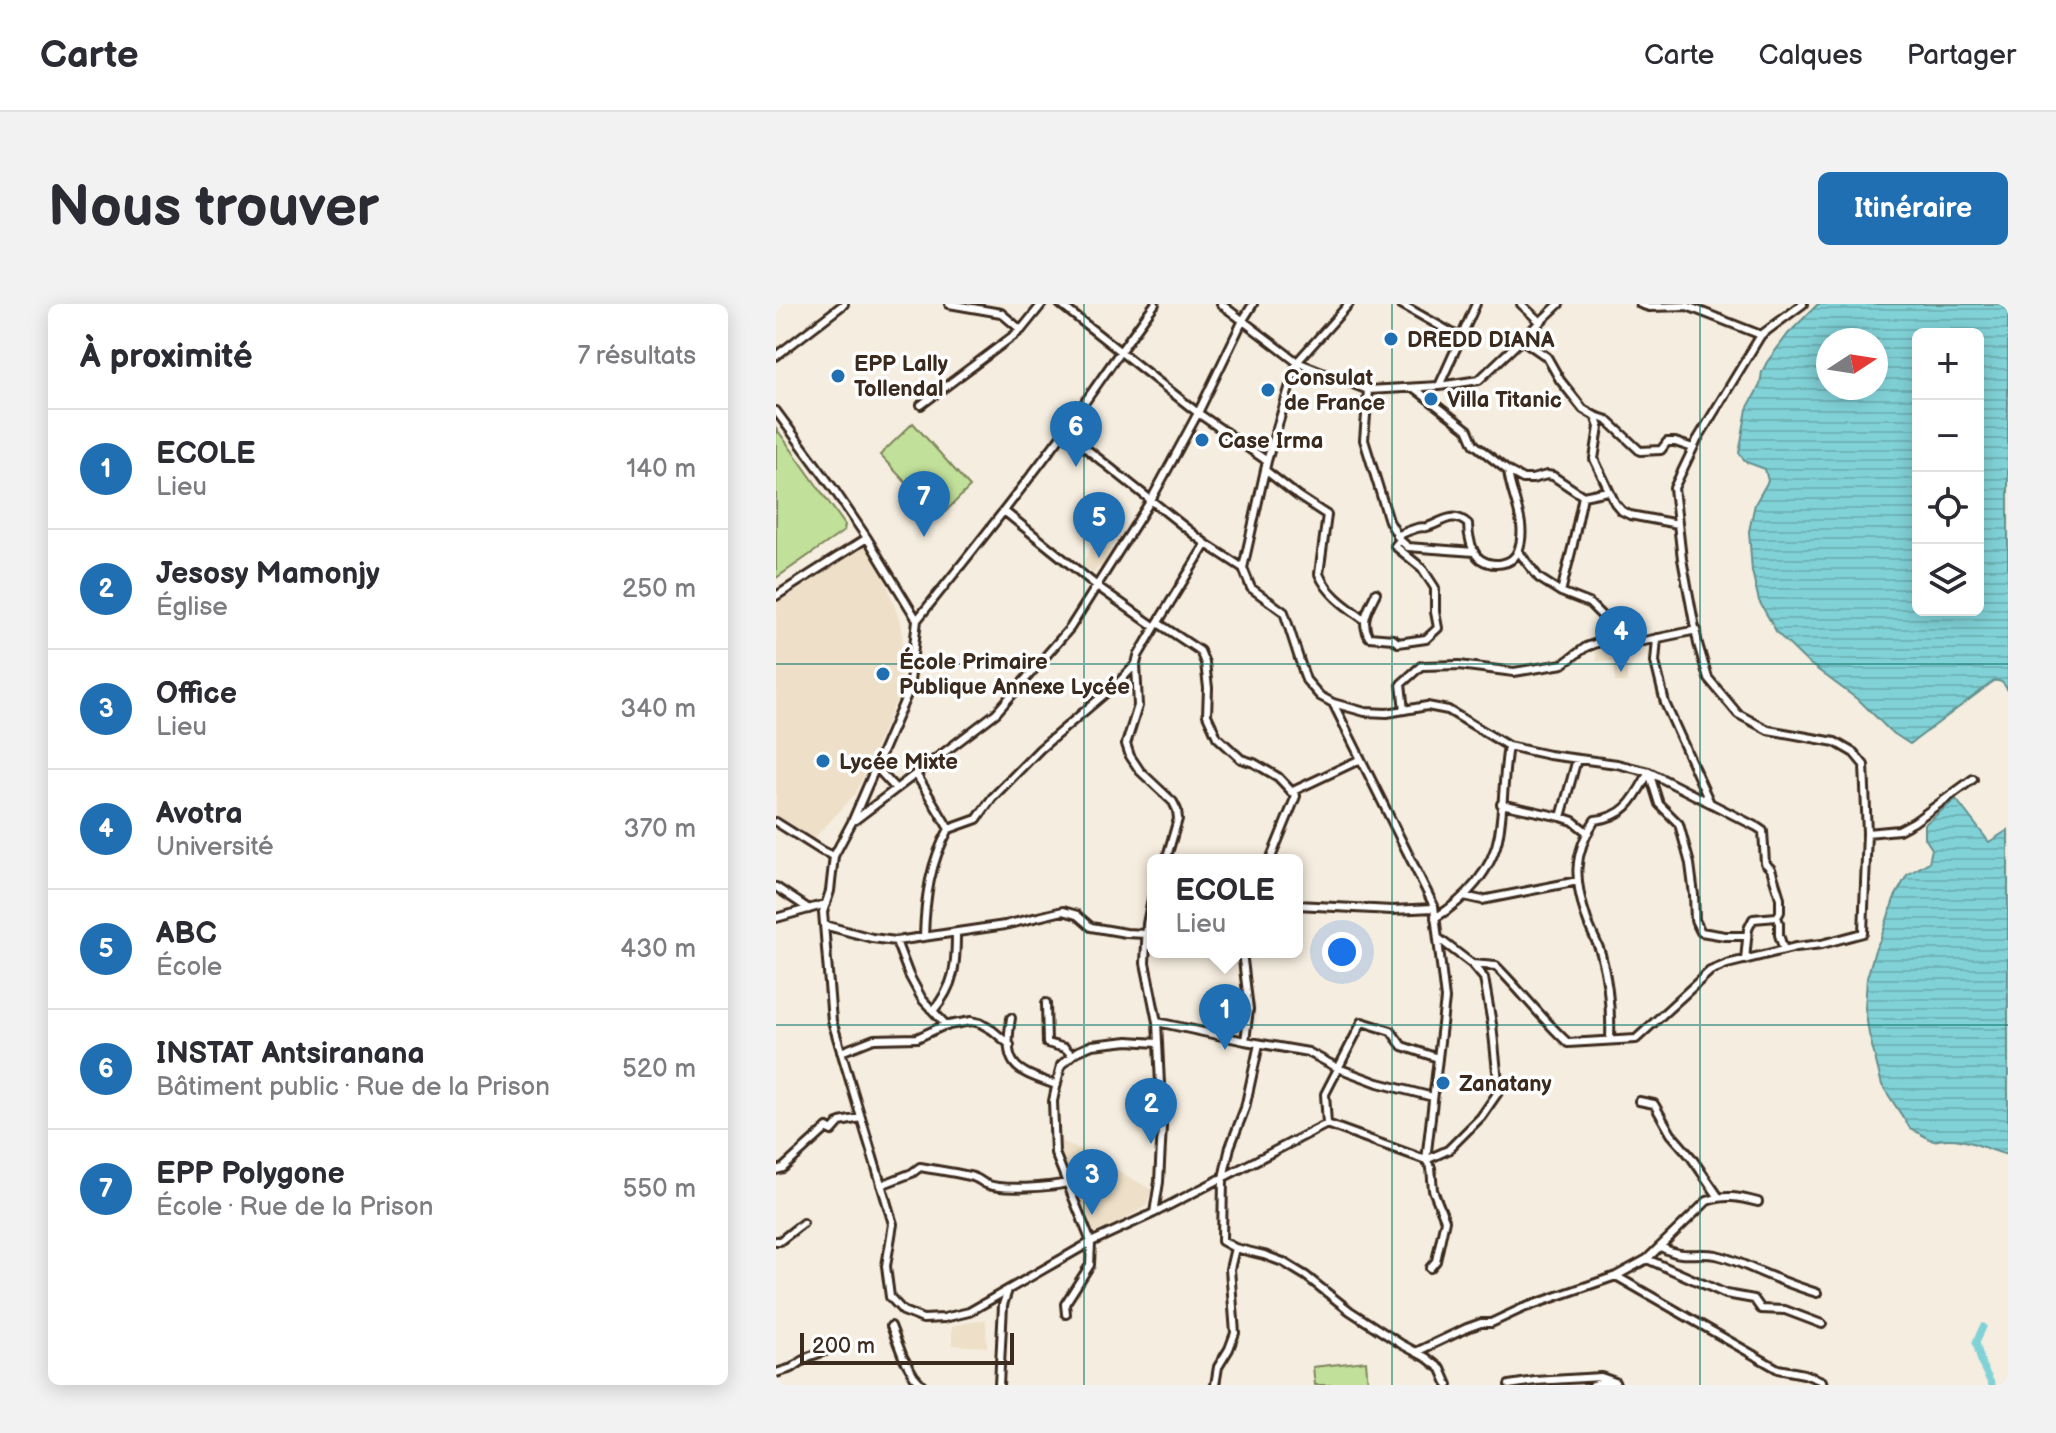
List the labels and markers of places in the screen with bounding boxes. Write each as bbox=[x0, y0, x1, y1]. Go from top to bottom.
place label: DREDD DIANA bbox=[1407, 327, 1555, 354]
marker: DREDD DIANA bbox=[1382, 330, 1400, 348]
place label: EPP Lally Tollendal bbox=[854, 351, 948, 403]
place label: Consulat de France bbox=[1284, 365, 1385, 417]
marker: EPP Lally Tollendal bbox=[829, 367, 847, 385]
marker: Consulat de France bbox=[1259, 381, 1277, 399]
place label: Villa Titanic bbox=[1447, 387, 1562, 414]
marker: Villa Titanic bbox=[1422, 390, 1440, 408]
pin: 6 bbox=[1050, 401, 1102, 467]
place label: Case Irma bbox=[1218, 428, 1323, 455]
marker: Case Irma bbox=[1193, 431, 1211, 449]
pin: 7 bbox=[898, 471, 950, 537]
pin: 5 bbox=[1073, 492, 1125, 558]
pin: 4 bbox=[1595, 606, 1647, 672]
place label: École Primaire Publique Annexe Lycée bbox=[899, 647, 1130, 701]
marker: École Primaire Publique Annexe Lycée bbox=[874, 665, 892, 683]
place label: Lycée Mixte bbox=[839, 749, 958, 776]
marker: Lycée Mixte bbox=[814, 752, 832, 770]
pin: 1 bbox=[1199, 984, 1251, 1050]
place label: Zanatany bbox=[1459, 1071, 1552, 1098]
marker: Zanatany bbox=[1434, 1074, 1452, 1092]
pin: 2 bbox=[1125, 1078, 1177, 1144]
pin: 3 bbox=[1066, 1149, 1118, 1215]

